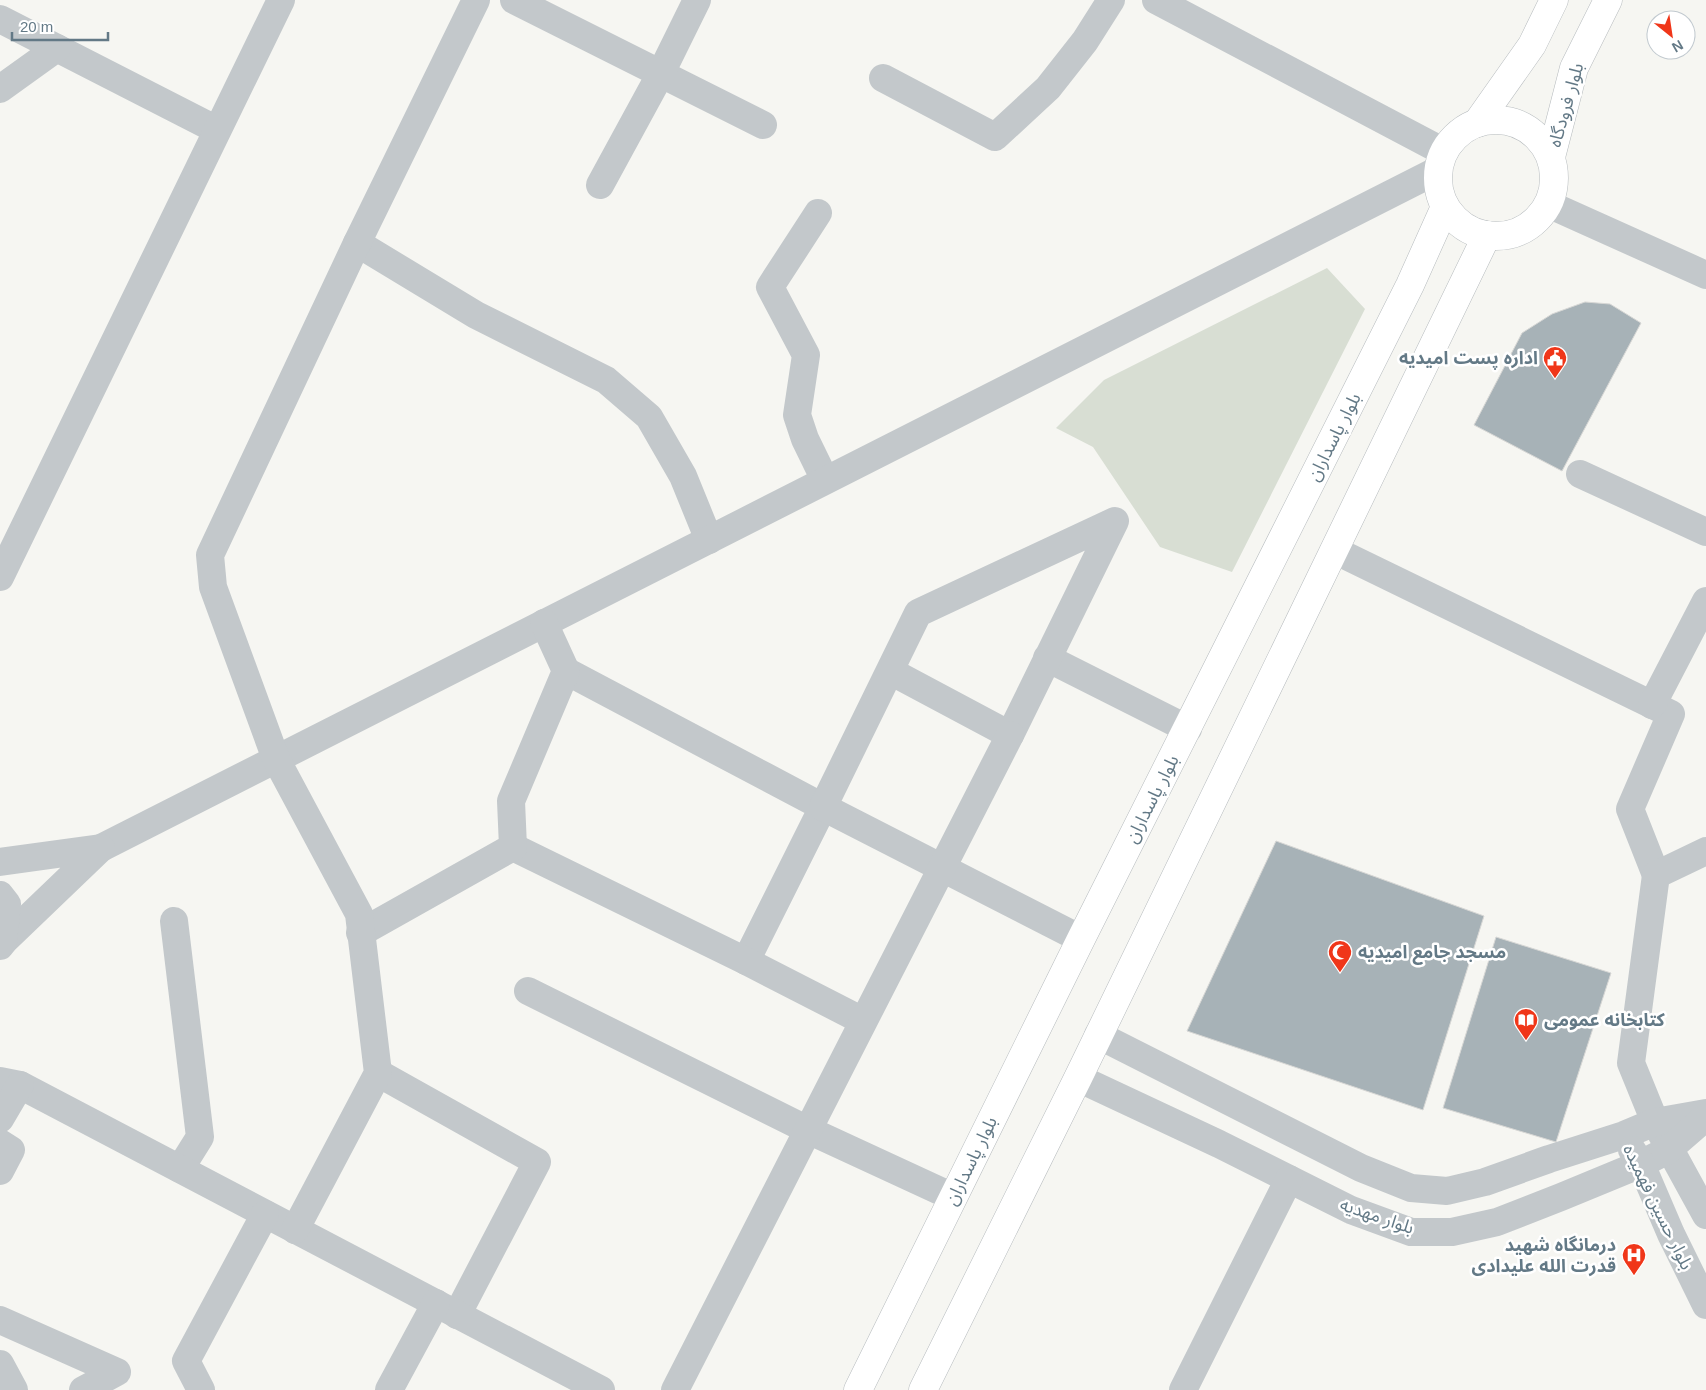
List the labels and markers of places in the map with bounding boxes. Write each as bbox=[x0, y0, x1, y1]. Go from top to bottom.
public building icon: اداره پست امیدیه bbox=[1542, 345, 1568, 379]
place label: اداره پست امیدیه bbox=[1399, 348, 1538, 370]
mosque icon: مسجد جامع امیدیه bbox=[1327, 939, 1353, 973]
place label: مسجد جامع امیدیه bbox=[1358, 942, 1506, 965]
library icon: کتابخانه عمومی bbox=[1513, 1007, 1539, 1041]
place label: کتابخانه عمومی bbox=[1544, 1010, 1666, 1030]
place label: درمانگاه شهید قدرت الله علیدادی bbox=[1472, 1235, 1616, 1277]
hospital icon: درمانگاه شهید قدرت الله علیدادی bbox=[1621, 1242, 1647, 1276]

